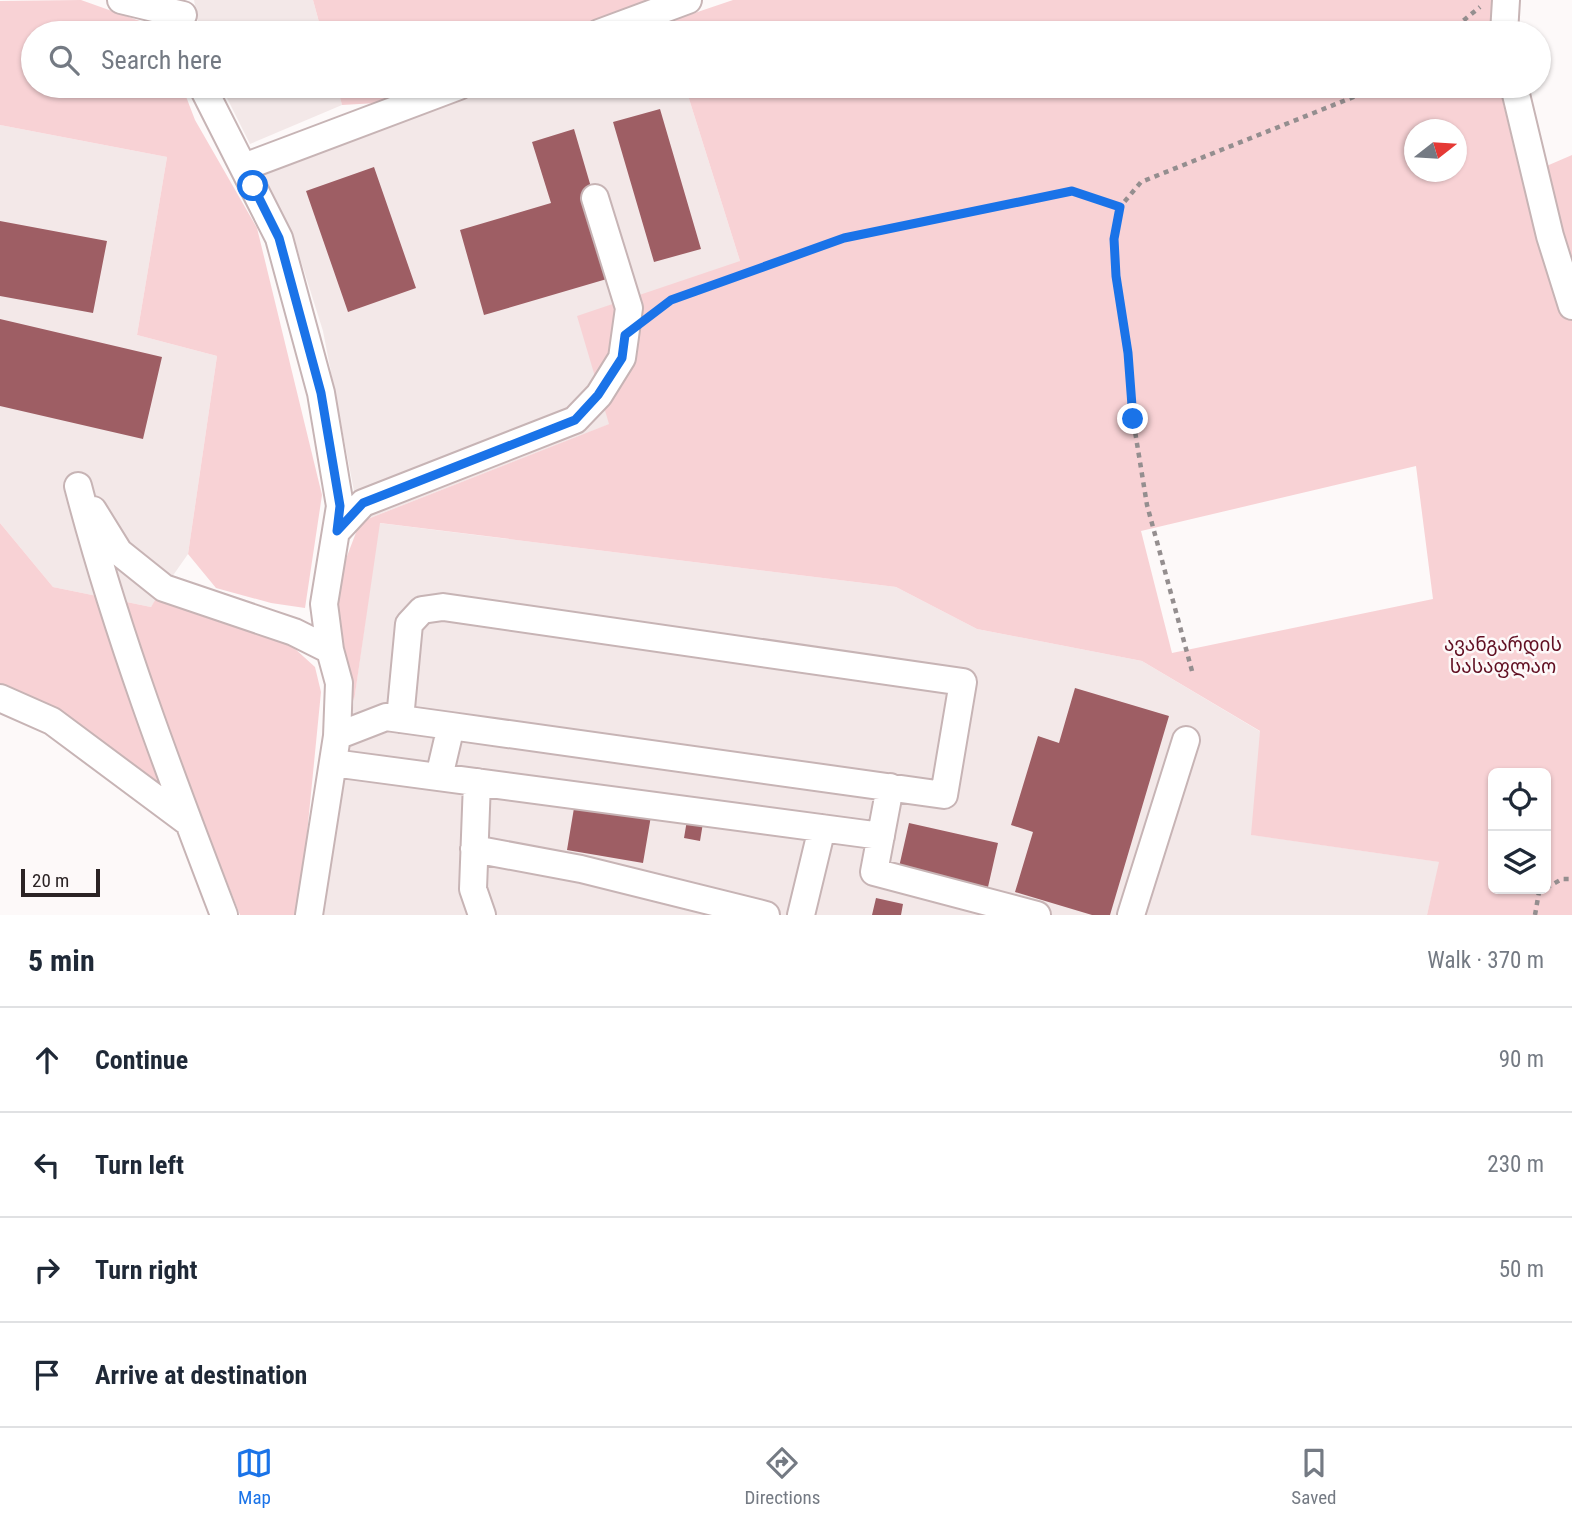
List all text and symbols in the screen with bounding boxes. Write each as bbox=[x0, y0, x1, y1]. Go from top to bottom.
search box bbox=[21, 21, 1551, 98]
icon: search bbox=[45, 41, 83, 79]
text: Search here bbox=[101, 45, 222, 75]
north arrow bbox=[1404, 119, 1467, 182]
route start bbox=[237, 170, 268, 201]
route end bbox=[1117, 403, 1148, 434]
park label: ავანგარდის სასაფლაო bbox=[1444, 633, 1562, 679]
map controls bbox=[1488, 768, 1551, 894]
button: locate bbox=[1488, 768, 1551, 831]
button: layers bbox=[1488, 831, 1551, 894]
scale bar bbox=[21, 866, 100, 898]
text: 20 m bbox=[32, 869, 69, 892]
text: 5 min bbox=[28, 943, 95, 978]
text: Walk · 370 m bbox=[1427, 947, 1544, 974]
icon: ahead bbox=[28, 1041, 66, 1079]
text: Continue bbox=[95, 1045, 188, 1075]
text: 90 m bbox=[1499, 1046, 1544, 1073]
icon: left bbox=[28, 1146, 66, 1184]
text: Turn left bbox=[95, 1150, 184, 1180]
text: 230 m bbox=[1487, 1151, 1544, 1178]
icon: right bbox=[28, 1251, 66, 1289]
text: Turn right bbox=[95, 1255, 197, 1285]
text: 50 m bbox=[1499, 1256, 1544, 1283]
icon: arrive bbox=[28, 1356, 66, 1394]
text: Arrive at destination bbox=[95, 1360, 307, 1390]
tab: Map bbox=[235, 1444, 273, 1509]
tab: Directions bbox=[744, 1444, 820, 1509]
tab: Saved bbox=[1291, 1444, 1337, 1509]

